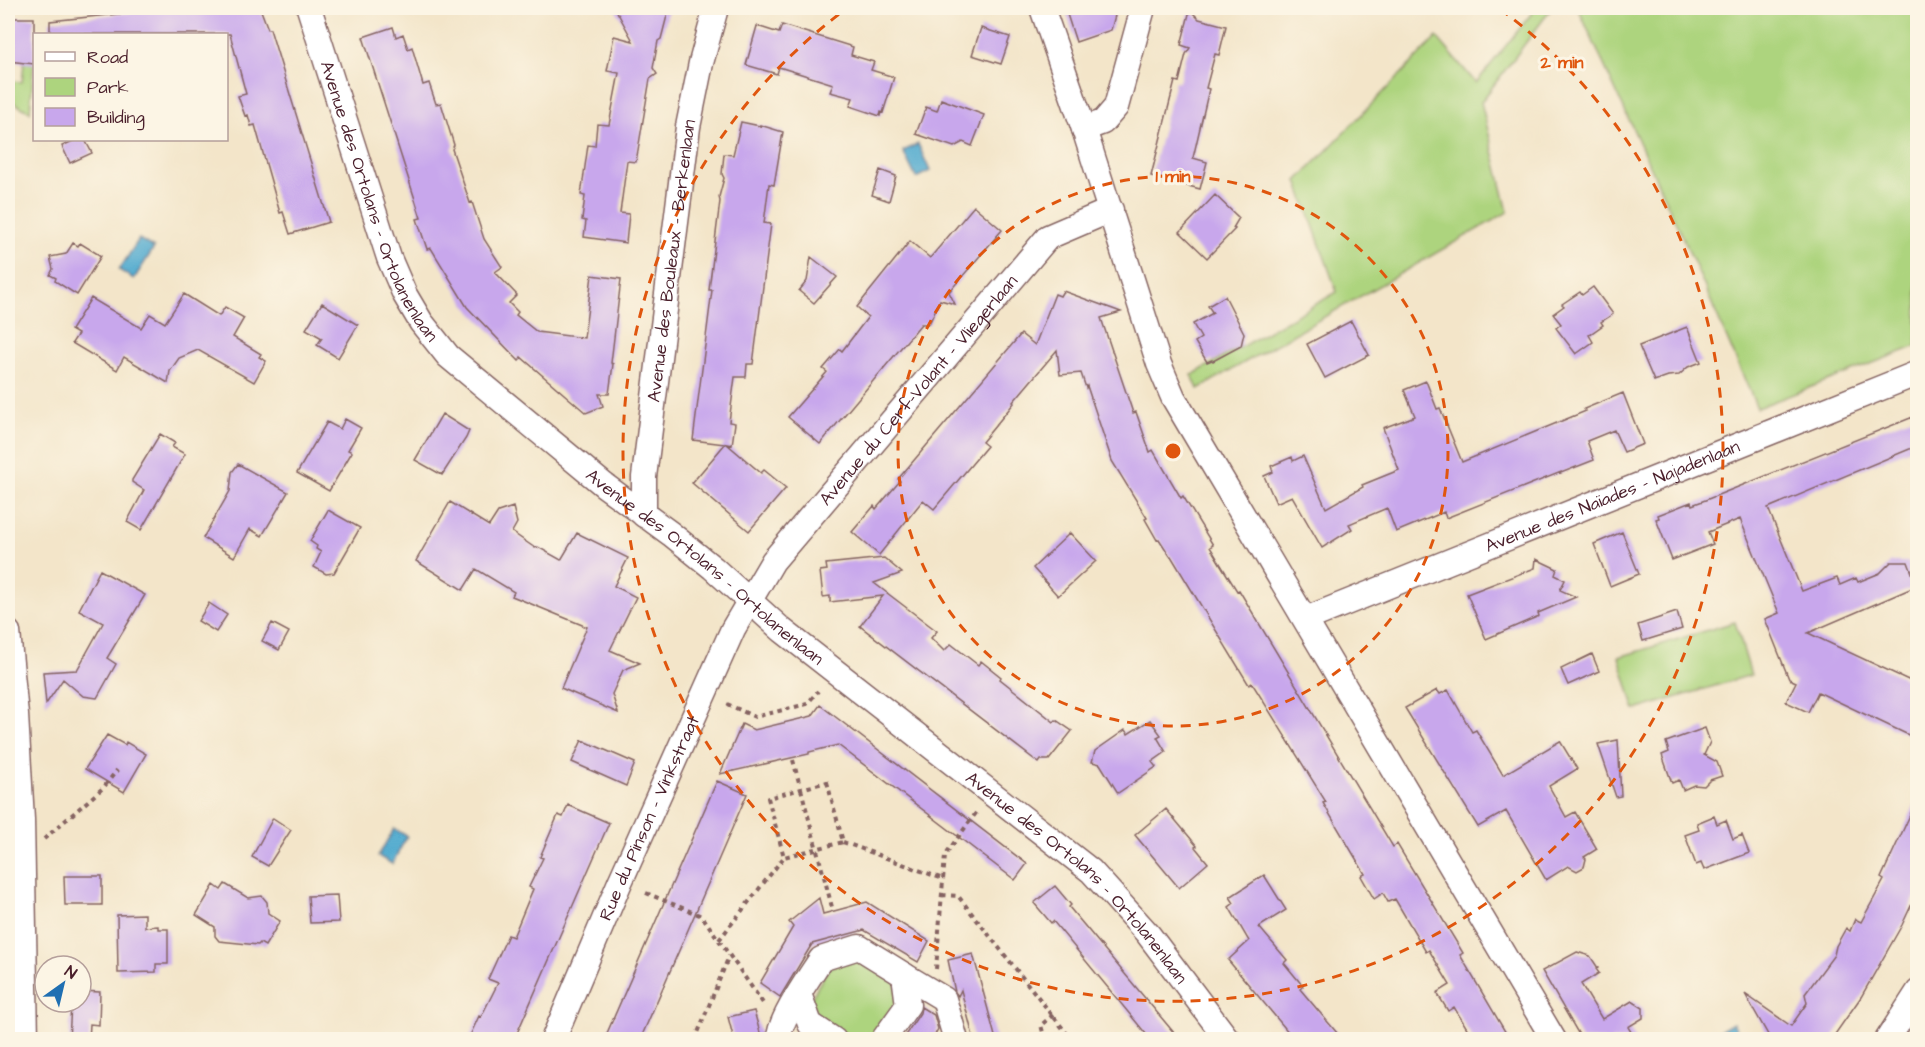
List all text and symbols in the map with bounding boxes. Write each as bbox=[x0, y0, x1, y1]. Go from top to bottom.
legend bbox=[33, 33, 228, 141]
text: Road bbox=[87, 45, 128, 70]
text: 2 min bbox=[1539, 50, 1584, 75]
street label: Avenue des Ortolans - Ortolanenlaan bbox=[314, 58, 444, 347]
text: Park bbox=[87, 75, 129, 100]
text: Building bbox=[87, 105, 145, 131]
street label: Avenue des Bouleaux - Berkenlaan bbox=[642, 117, 702, 404]
text: 1 min bbox=[1155, 164, 1191, 189]
street label: Avenue du Cerf-Volant - Vliegerlaan bbox=[813, 269, 1024, 511]
street label: Avenue des Naïades - Najadenlaan bbox=[1481, 434, 1743, 559]
centre of rings bbox=[1163, 441, 1183, 461]
street label: Avenue des Ortolans - Ortolanenlaan bbox=[580, 463, 829, 671]
street label: Rue du Pinson - Vinkstraat bbox=[593, 711, 706, 924]
street label: Avenue des Ortolans - Ortolanenlaan bbox=[960, 766, 1193, 989]
north arrow bbox=[33, 954, 93, 1014]
text: N bbox=[61, 960, 81, 984]

